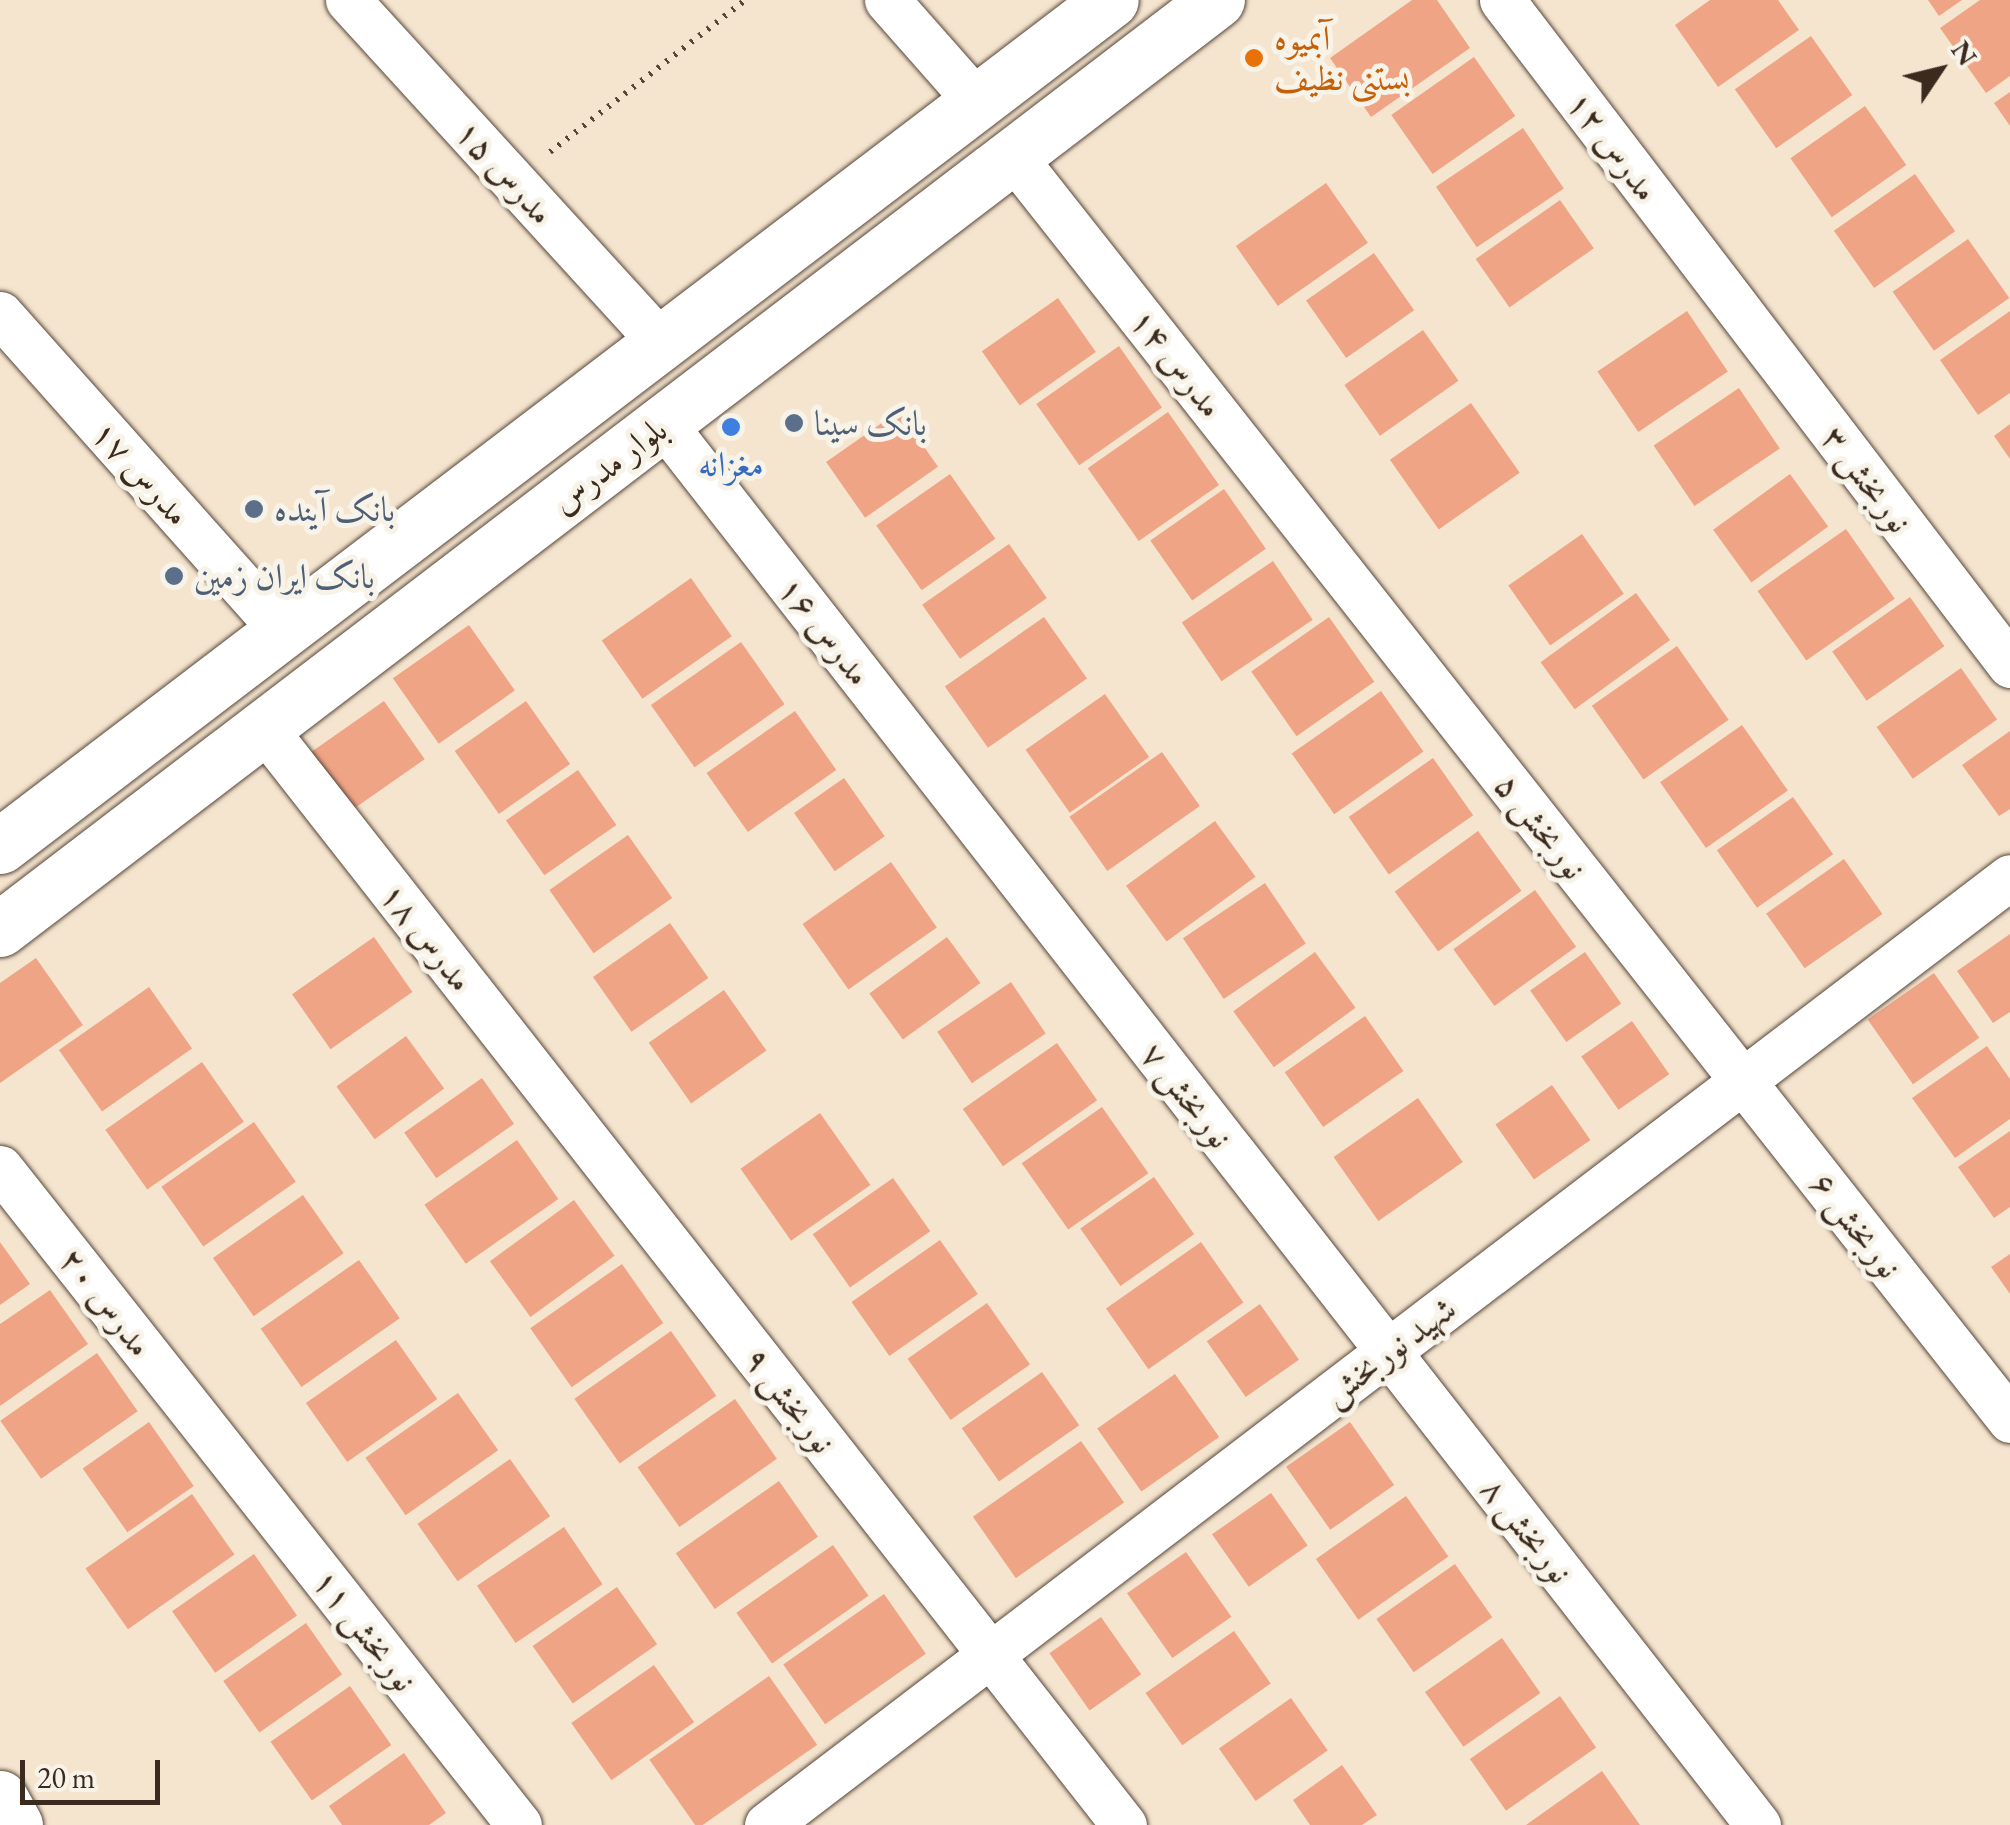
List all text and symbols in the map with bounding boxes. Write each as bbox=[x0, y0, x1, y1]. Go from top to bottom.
place label: آبمیوه بستنی نظیف bbox=[1274, 17, 1410, 99]
north arrow bbox=[1890, 20, 1990, 120]
text: N bbox=[1943, 33, 1986, 72]
marker: آبمیوه بستنی نظیف bbox=[1243, 47, 1265, 69]
street label: مدرس ۱۲ bbox=[1558, 83, 1668, 209]
street label: مدرس ۱۵ bbox=[447, 111, 563, 233]
street label: مدرس ۱۴ bbox=[1121, 300, 1233, 426]
place label: بانک سینا bbox=[814, 402, 927, 444]
street label: بلوار مدرس bbox=[543, 408, 675, 522]
street label: مدرس ۱۷ bbox=[83, 412, 199, 534]
marker: بانک سینا bbox=[783, 412, 805, 434]
marker: مغزانه bbox=[720, 416, 742, 438]
street label: نوربخش ۳ bbox=[1813, 417, 1921, 541]
place label: مغزانه bbox=[698, 443, 764, 485]
place label: بانک آینده bbox=[274, 488, 395, 530]
marker: بانک آینده bbox=[243, 498, 265, 520]
place label: بانک ایران زمین bbox=[194, 555, 375, 597]
marker: بانک ایران زمین bbox=[163, 565, 185, 587]
street label: مدرس ۱۶ bbox=[769, 568, 881, 694]
street label: نوربخش ۵ bbox=[1486, 764, 1596, 888]
street label: مدرس ۱۸ bbox=[371, 874, 483, 1000]
street label: نوربخش ۷ bbox=[1132, 1033, 1242, 1157]
street label: نوربخش ۶ bbox=[1801, 1163, 1911, 1287]
street label: مدرس ۲۰ bbox=[50, 1239, 162, 1365]
street label: شهید نوربخش bbox=[1314, 1287, 1464, 1415]
street label: نوربخش ۹ bbox=[735, 1338, 845, 1462]
street label: نوربخش ۸ bbox=[1472, 1468, 1582, 1592]
street label: نوربخش ۱۱ bbox=[304, 1560, 426, 1700]
scale bar bbox=[25, 1740, 165, 1802]
text: 20 m bbox=[37, 1758, 95, 1797]

